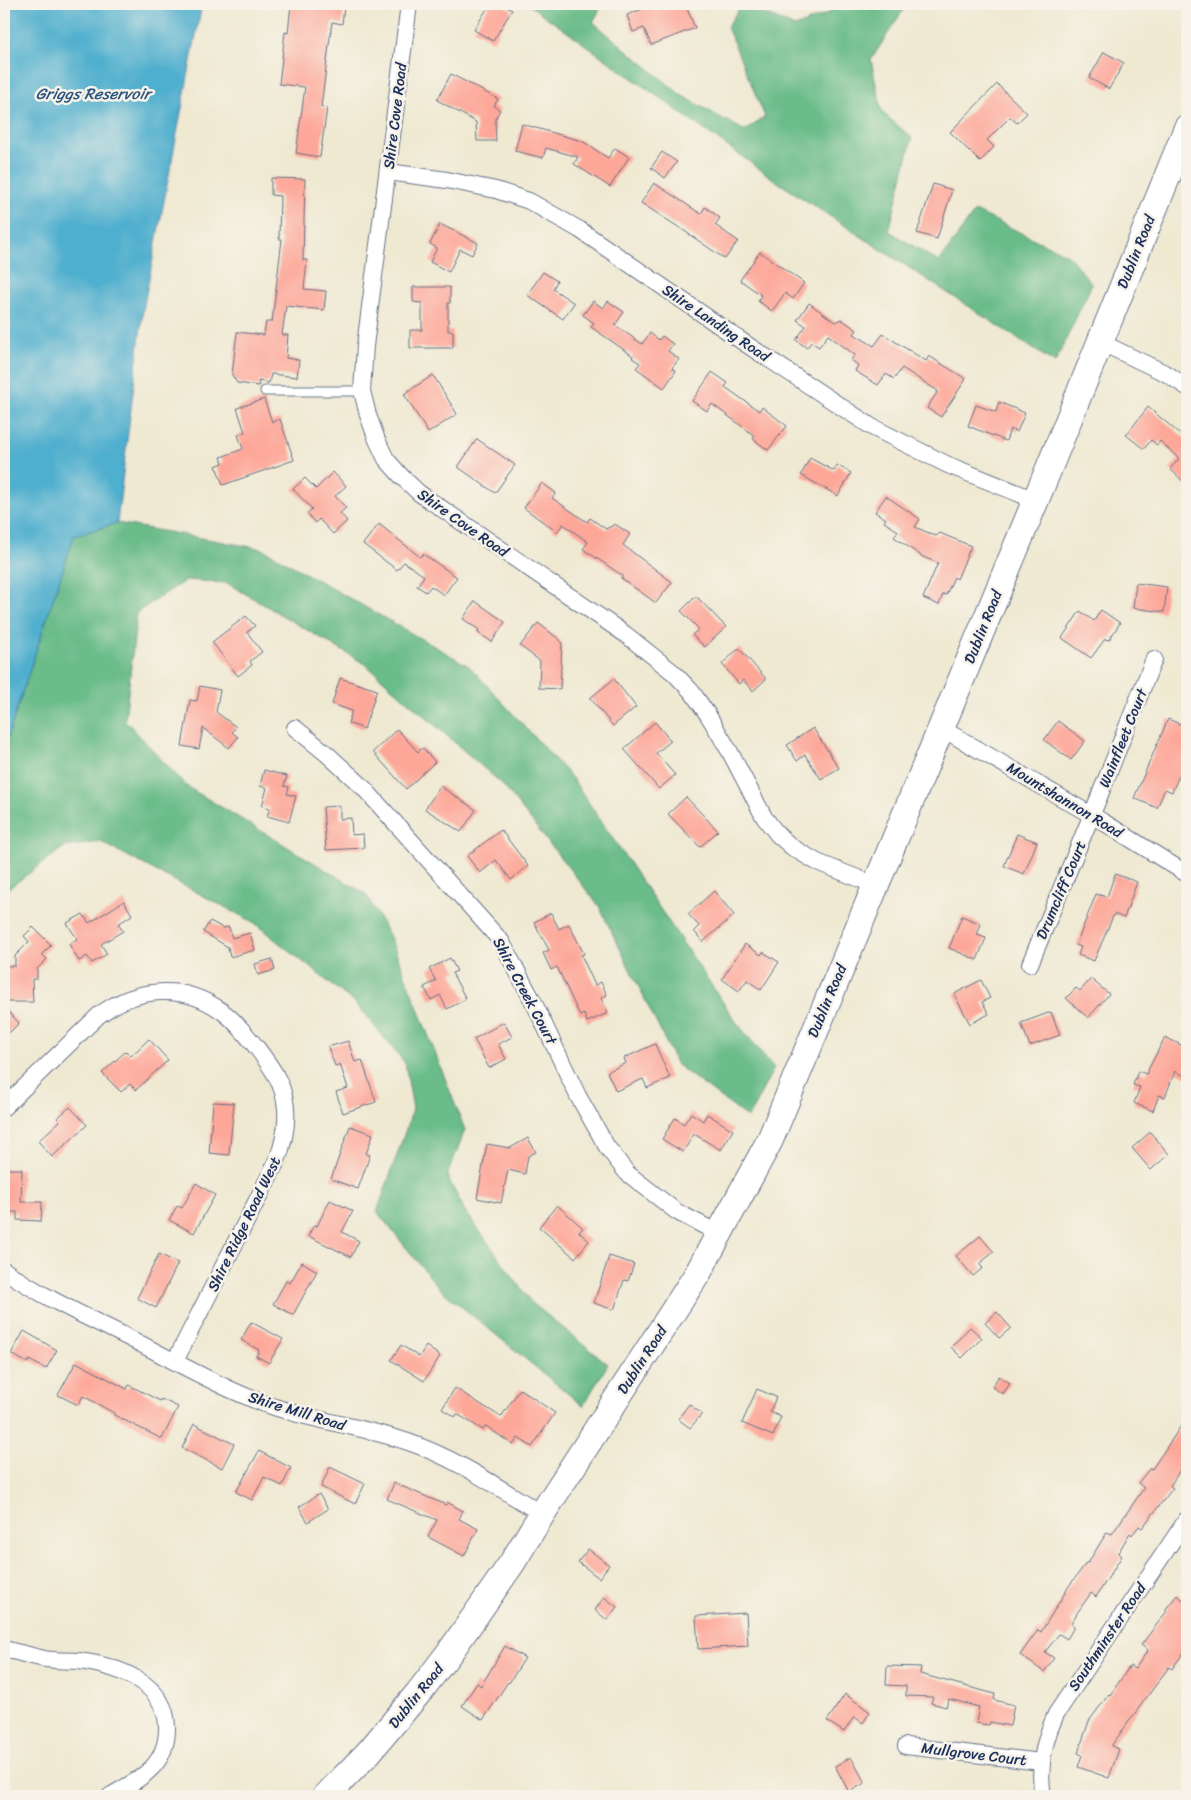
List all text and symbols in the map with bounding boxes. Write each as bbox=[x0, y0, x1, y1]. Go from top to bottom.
street label: Shire Cove Road bbox=[376, 60, 415, 170]
water label: Griggs Reservoir bbox=[36, 79, 154, 108]
street label: Dublin Road bbox=[1109, 210, 1163, 293]
street label: Shire Landing Road bbox=[657, 277, 776, 369]
street label: Shire Cove Road bbox=[412, 482, 515, 565]
street label: Dublin Road bbox=[956, 585, 1010, 668]
street label: Wainfleet Court bbox=[1091, 684, 1155, 791]
street label: Mountshannon Road bbox=[1002, 755, 1129, 846]
street label: Drumcliff Court bbox=[1028, 836, 1094, 944]
street label: Shire Creek Court bbox=[486, 933, 565, 1050]
street label: Dublin Road bbox=[800, 959, 855, 1042]
street label: Shire Ridge Road West bbox=[200, 1152, 288, 1296]
street label: Dublin Road bbox=[610, 1319, 675, 1400]
street label: Shire Mill Road bbox=[245, 1384, 350, 1438]
street label: Southminster Road bbox=[1061, 1577, 1154, 1697]
street label: Dublin Road bbox=[381, 1657, 451, 1734]
street label: Mullgrove Court bbox=[920, 1735, 1029, 1773]

